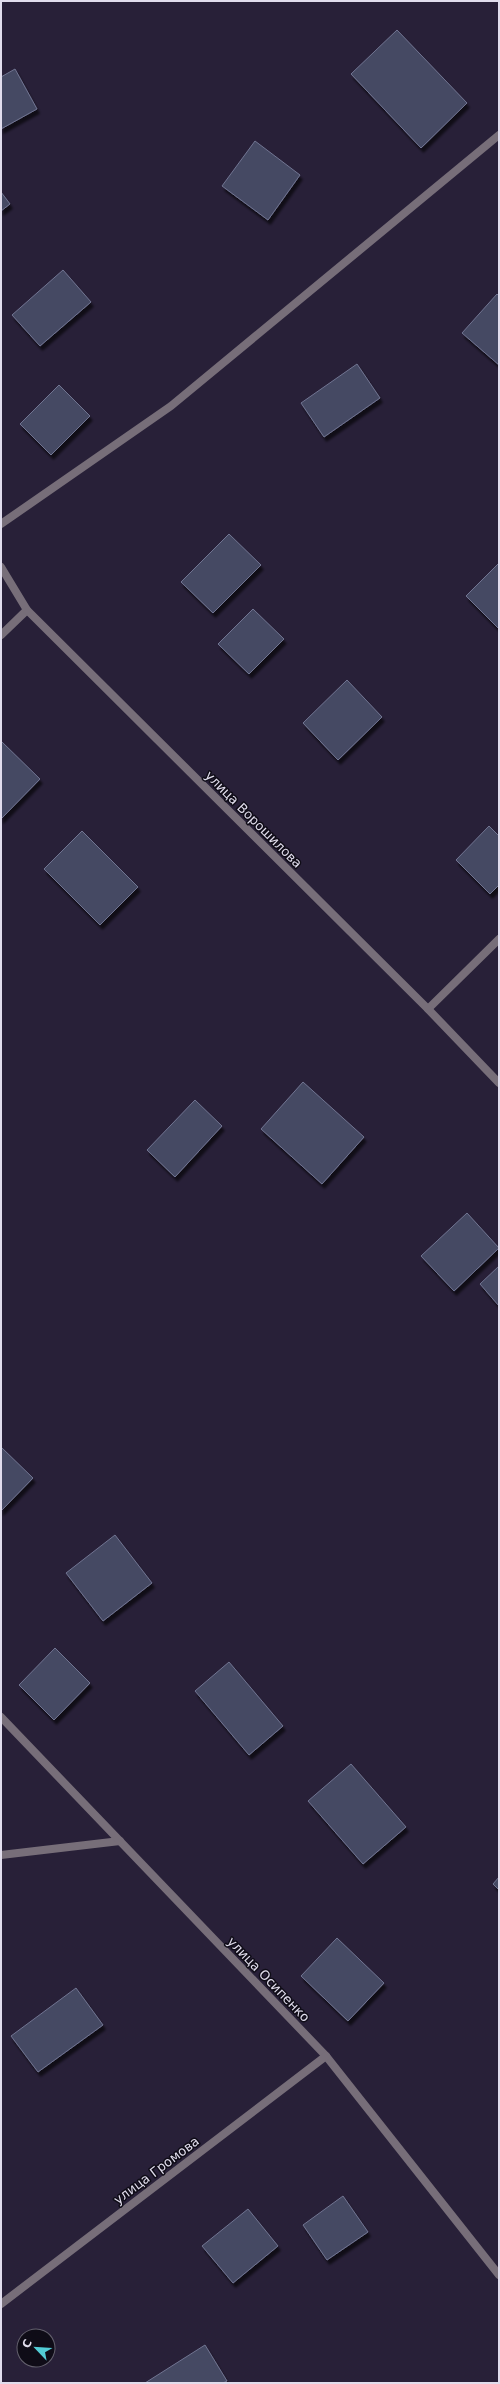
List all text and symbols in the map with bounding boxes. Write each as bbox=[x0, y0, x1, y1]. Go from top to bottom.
street label: улица Ворошилова bbox=[202, 768, 305, 871]
street label: улица Осипенко bbox=[224, 1934, 313, 2025]
street label: улица Громова bbox=[111, 2133, 202, 2207]
north arrow bbox=[16, 2328, 56, 2368]
text: С bbox=[20, 2338, 35, 2350]

